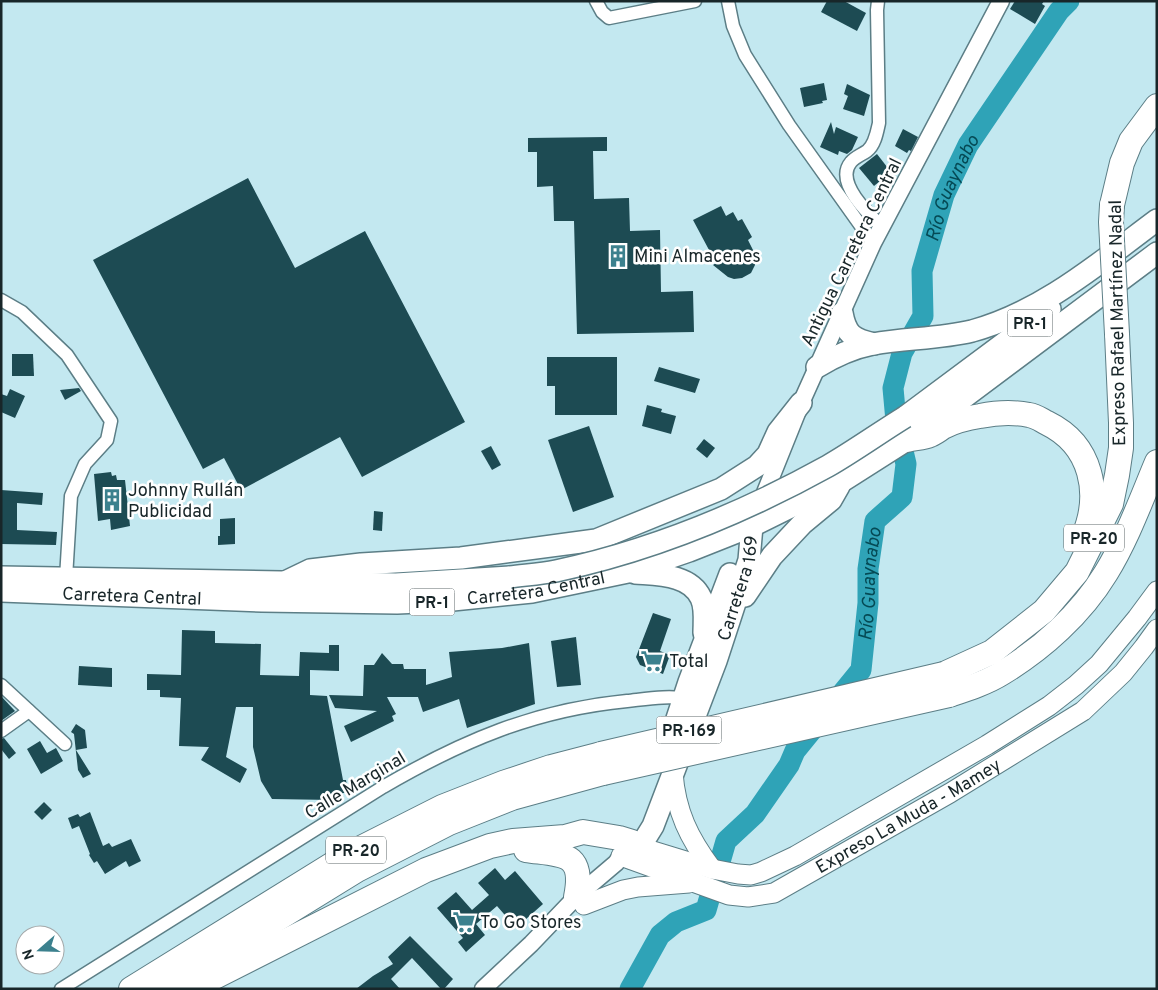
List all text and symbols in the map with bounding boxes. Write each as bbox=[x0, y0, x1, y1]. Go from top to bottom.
water label: Río Guaynabo bbox=[921, 130, 986, 245]
street label: Antigua Carretera Central bbox=[797, 155, 908, 351]
street label: Expreso Rafael Martínez Nadal bbox=[1105, 200, 1132, 446]
building icon: Mini Almacenes bbox=[605, 243, 631, 269]
place label: Mini Almacenes bbox=[634, 246, 761, 269]
road number: PR-1 bbox=[1008, 309, 1052, 336]
place label: Johnny Rullán Publicidad bbox=[128, 480, 243, 524]
building icon: Johnny Rullán Publicidad bbox=[99, 487, 125, 513]
road number: PR-20 bbox=[1064, 524, 1124, 552]
water label: Río Guaynabo bbox=[854, 525, 888, 642]
street label: Carretera 169 bbox=[713, 535, 764, 644]
street label: Carretera Central bbox=[466, 567, 607, 612]
street label: Carretera Central bbox=[62, 583, 202, 612]
road number: PR-1 bbox=[410, 588, 454, 616]
supermarket icon: Total bbox=[639, 648, 665, 674]
place label: Total bbox=[669, 651, 709, 674]
road number: PR-169 bbox=[656, 716, 722, 744]
street label: Calle Marginal bbox=[301, 747, 410, 825]
street label: Expreso La Muda - Mamey bbox=[812, 754, 1006, 880]
road number: PR-20 bbox=[326, 836, 386, 864]
supermarket icon: To Go Stores bbox=[451, 909, 477, 935]
place label: To Go Stores bbox=[480, 912, 582, 935]
north arrow bbox=[15, 925, 65, 975]
text: N bbox=[19, 946, 39, 962]

